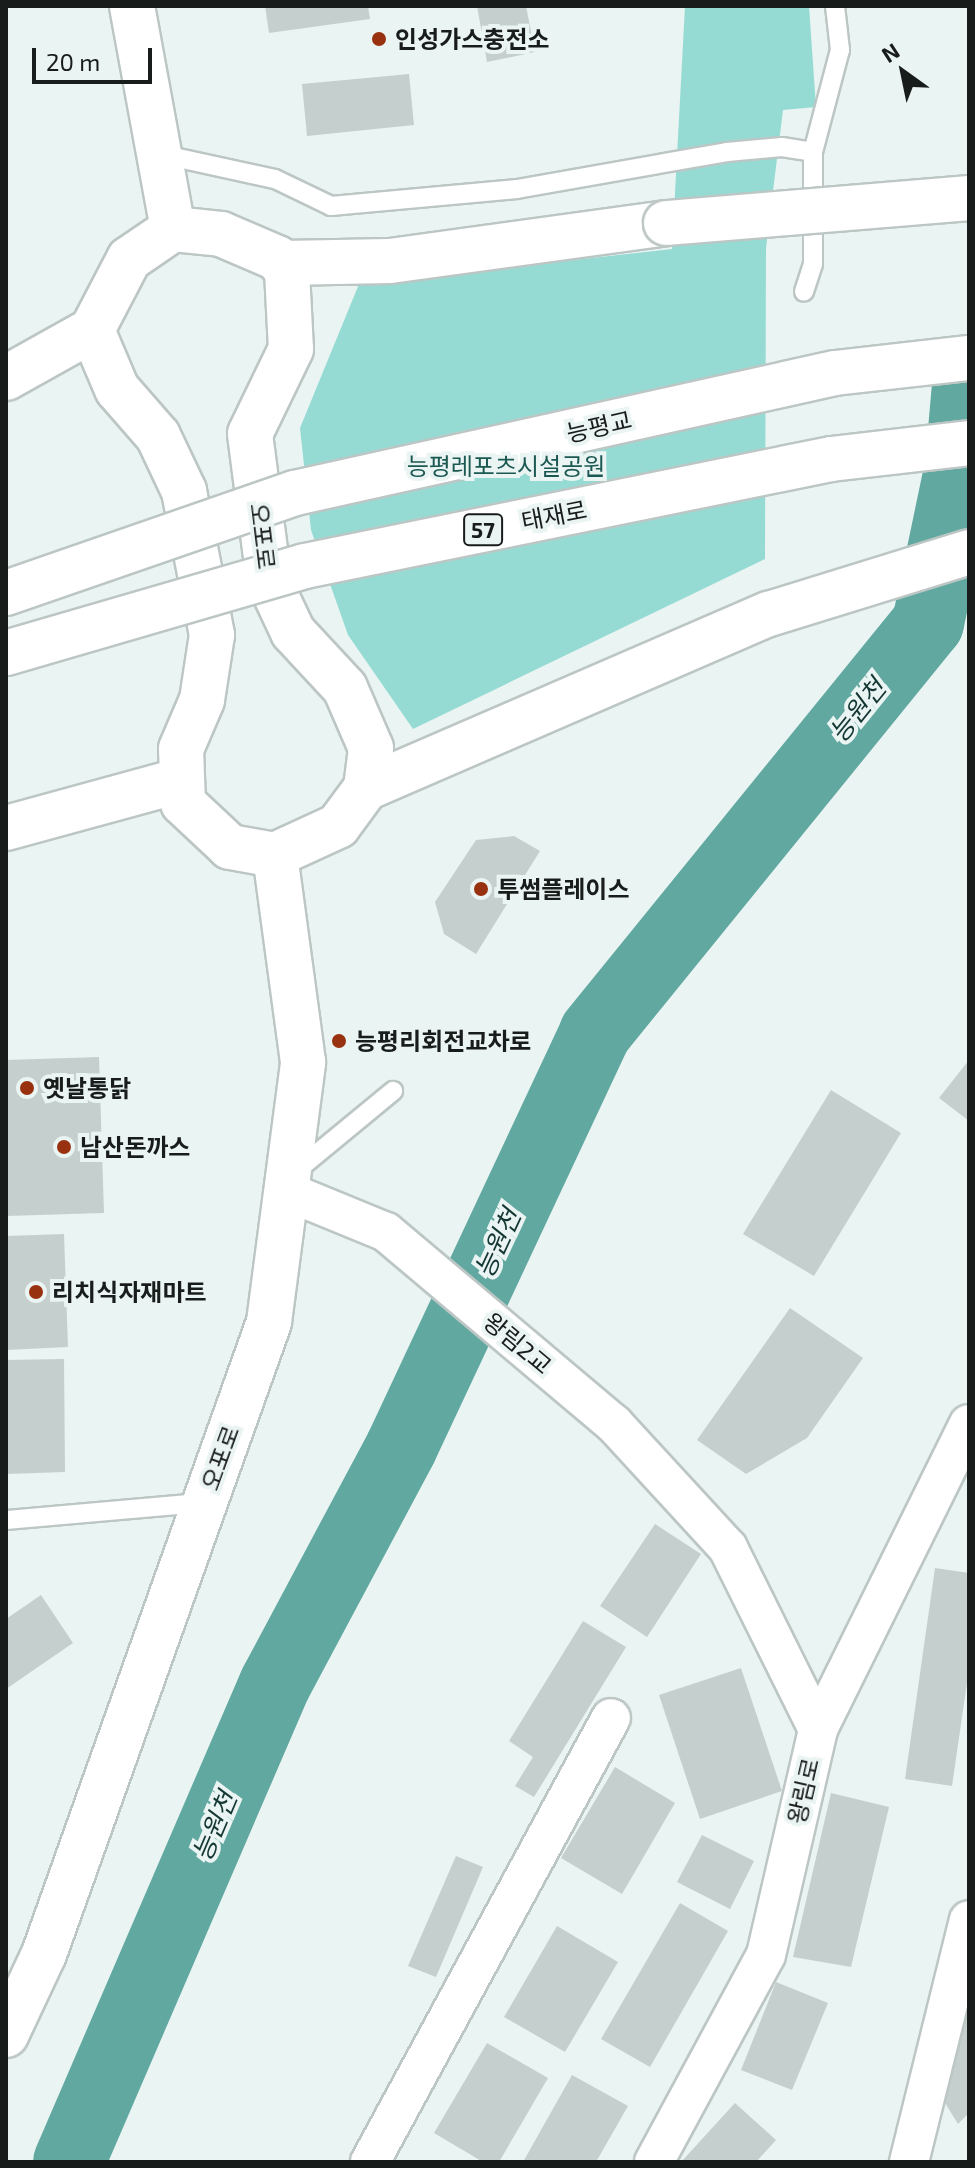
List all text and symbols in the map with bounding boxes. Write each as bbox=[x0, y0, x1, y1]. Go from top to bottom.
place label: 인성가스충전소 bbox=[395, 25, 550, 53]
marker: 인성가스충전소 bbox=[370, 30, 388, 48]
scale bar bbox=[36, 32, 156, 82]
north arrow bbox=[863, 32, 943, 112]
text: N bbox=[876, 37, 904, 67]
text: 20 m bbox=[46, 47, 100, 76]
street label: 능평교 bbox=[563, 405, 635, 447]
park label: 능평레포츠시설공원 bbox=[407, 452, 605, 480]
street label: 태재로 bbox=[519, 495, 589, 535]
street label: 오포로 bbox=[245, 501, 281, 571]
road number: 57 bbox=[463, 512, 503, 548]
water label: 능원천 bbox=[822, 672, 892, 748]
place label: 투썸플레이스 bbox=[497, 875, 629, 903]
marker: 투썸플레이스 bbox=[472, 880, 490, 898]
place label: 능평리회전교차로 bbox=[355, 1027, 532, 1055]
marker: 능평리회전교차로 bbox=[330, 1032, 348, 1050]
place label: 옛날통닭 bbox=[43, 1074, 131, 1102]
marker: 옛날통닭 bbox=[18, 1079, 36, 1097]
place label: 남산돈까스 bbox=[80, 1133, 190, 1161]
marker: 남산돈까스 bbox=[55, 1138, 73, 1156]
water label: 능원천 bbox=[468, 1204, 526, 1282]
place label: 리치식자재마트 bbox=[52, 1278, 207, 1306]
marker: 리치식자재마트 bbox=[27, 1283, 45, 1301]
street label: 왕림2교 bbox=[478, 1306, 558, 1380]
street label: 오포로 bbox=[195, 1422, 245, 1494]
street label: 왕림로 bbox=[782, 1755, 824, 1827]
water label: 능원천 bbox=[186, 1787, 242, 1865]

